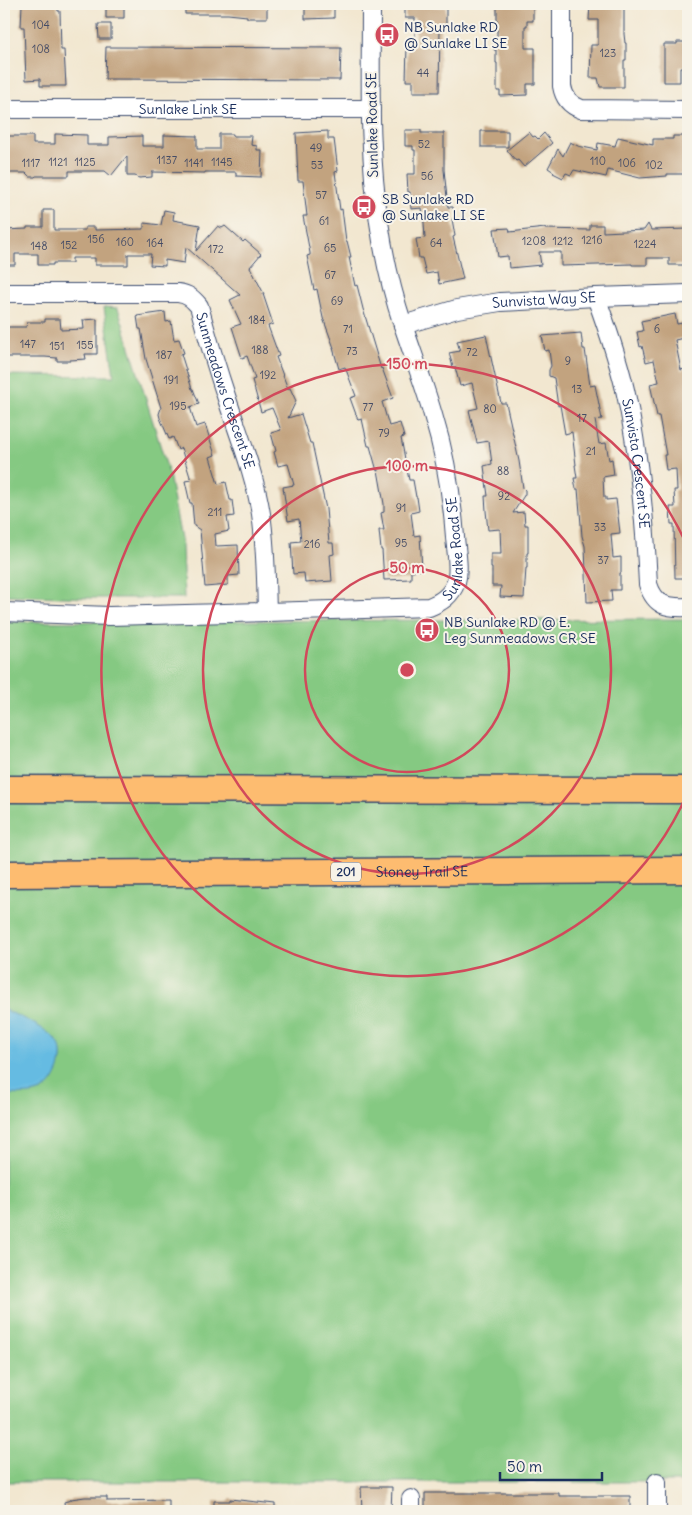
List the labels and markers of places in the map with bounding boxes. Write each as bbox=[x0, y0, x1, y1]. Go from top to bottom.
place label: NB Sunlake RD @ Sunlake LI SE bbox=[404, 18, 508, 52]
bus stop icon: NB Sunlake RD @ Sunlake LI SE bbox=[374, 22, 400, 48]
place label: SB Sunlake RD @ Sunlake LI SE bbox=[382, 190, 486, 224]
bus stop icon: SB Sunlake RD @ Sunlake LI SE bbox=[351, 194, 377, 220]
place label: NB Sunlake RD @ E. Leg Sunmeadows CR SE bbox=[444, 613, 596, 647]
bus stop icon: NB Sunlake RD @ E. Leg Sunmeadows CR SE bbox=[414, 617, 440, 643]
centre of rings bbox=[398, 661, 416, 679]

